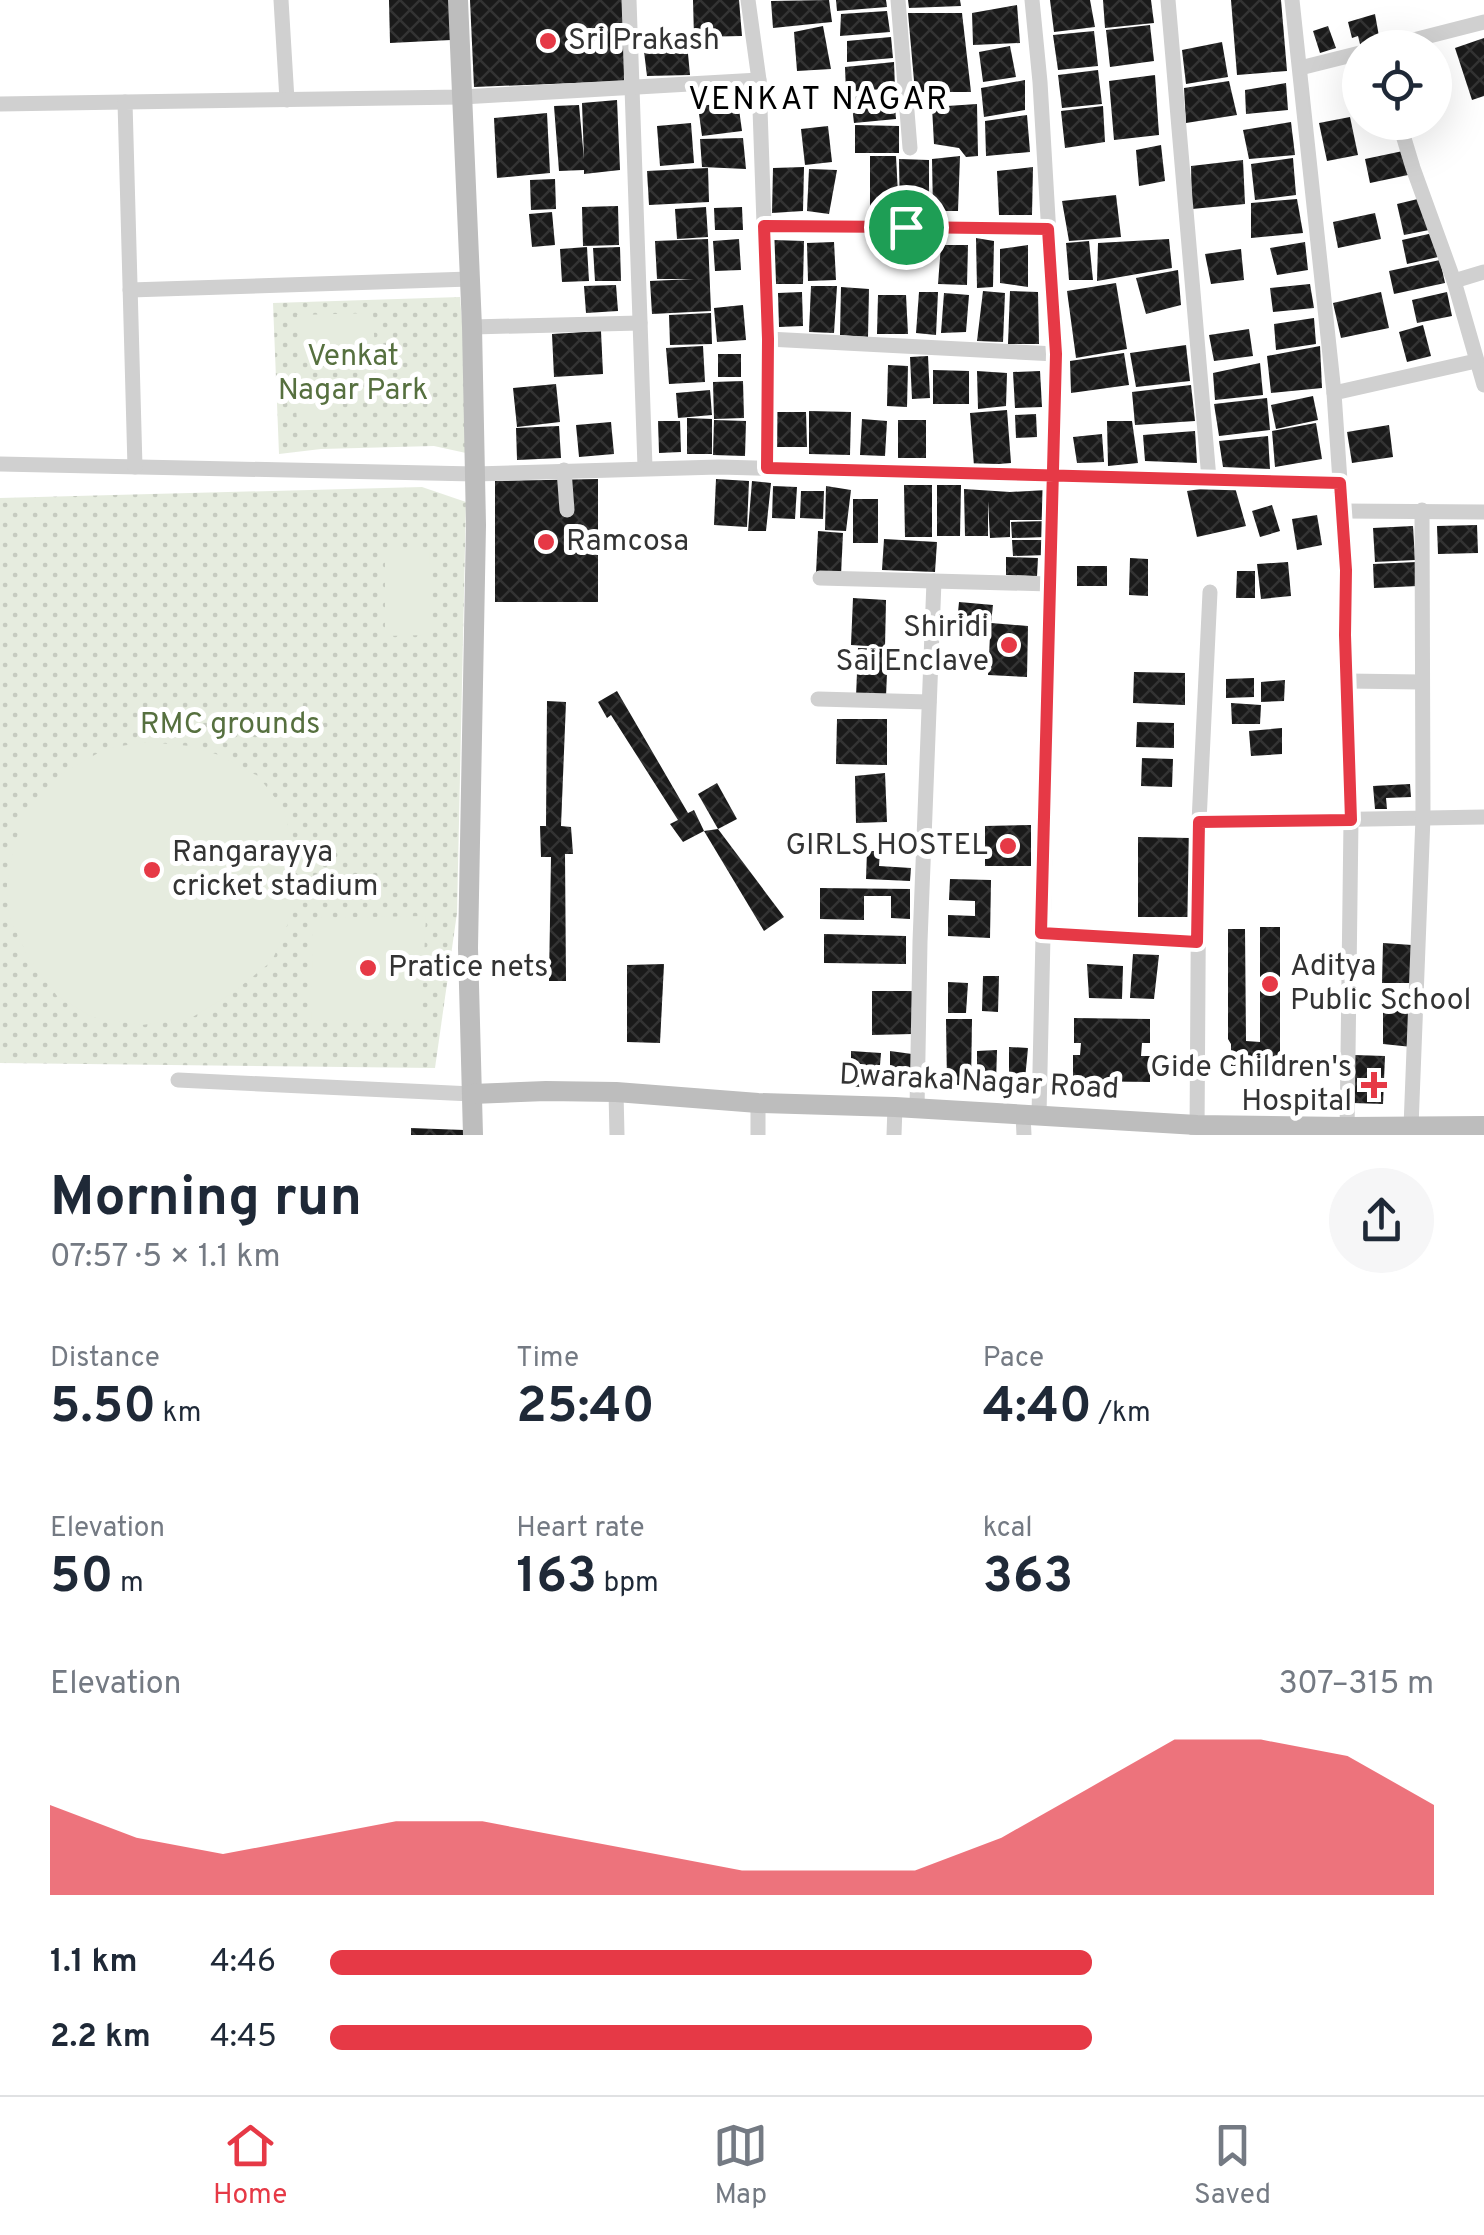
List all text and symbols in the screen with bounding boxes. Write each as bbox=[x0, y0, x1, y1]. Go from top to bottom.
place label: Sri Prakash bbox=[568, 23, 720, 60]
marker: Sri Prakash bbox=[537, 30, 559, 52]
map controls bbox=[1342, 30, 1452, 140]
button: locate bbox=[1342, 30, 1452, 140]
district label: VENKAT NAGAR bbox=[688, 81, 950, 121]
pin bbox=[864, 185, 949, 270]
icon: arrive bbox=[879, 200, 934, 255]
park label: Venkat Nagar Park bbox=[278, 339, 428, 410]
place label: Ramcosa bbox=[566, 524, 689, 561]
marker: Ramcosa bbox=[535, 531, 557, 553]
place label: Shiridi Sai Enclave bbox=[835, 610, 989, 681]
marker: Shiridi Sai Enclave bbox=[998, 634, 1020, 656]
park label: RMC grounds bbox=[140, 707, 320, 744]
place label: GIRLS HOSTEL bbox=[785, 828, 988, 865]
place label: Rangarayya cricket stadium bbox=[172, 835, 379, 906]
marker: GIRLS HOSTEL bbox=[997, 835, 1019, 857]
marker: Rangarayya cricket stadium bbox=[141, 859, 163, 881]
place label: Aditya Public School bbox=[1290, 949, 1471, 1020]
place label: Pratice nets bbox=[388, 950, 548, 987]
marker: Pratice nets bbox=[357, 957, 379, 979]
marker: Aditya Public School bbox=[1259, 973, 1281, 995]
place label: Gide Children's Hospital bbox=[1150, 1050, 1352, 1121]
street label: Dwaraka Nagar Road bbox=[838, 1057, 1120, 1109]
marker: Gide Children's Hospital bbox=[1361, 1072, 1387, 1098]
text: Morning run bbox=[50, 1165, 362, 1235]
button: share bbox=[1329, 1168, 1434, 1273]
text: 07:57 · 5 × 1.1 km bbox=[50, 1238, 281, 1278]
text: Distance bbox=[50, 1341, 160, 1377]
text: Time bbox=[516, 1341, 579, 1377]
text: Pace bbox=[983, 1341, 1044, 1377]
text: 5.50 bbox=[50, 1377, 156, 1440]
text: 25:40 bbox=[516, 1377, 655, 1440]
text: 4:40 bbox=[983, 1377, 1092, 1440]
text: km bbox=[156, 1396, 201, 1432]
text: /km bbox=[1092, 1396, 1151, 1432]
text: Elevation bbox=[50, 1511, 165, 1547]
text: Heart rate bbox=[516, 1511, 644, 1547]
text: kcal bbox=[983, 1511, 1032, 1547]
text: 50 bbox=[50, 1547, 113, 1610]
text: 163 bbox=[516, 1547, 597, 1610]
text: 363 bbox=[983, 1547, 1073, 1610]
text: m bbox=[113, 1566, 144, 1602]
text: bpm bbox=[597, 1566, 659, 1602]
text: Elevation bbox=[50, 1665, 182, 1705]
text: 307–315 m bbox=[1278, 1665, 1434, 1705]
text: 1.1 km bbox=[50, 1943, 138, 1983]
text: 4:46 bbox=[210, 1943, 276, 1983]
text: 2.2 km bbox=[50, 2018, 151, 2058]
text: 4:45 bbox=[210, 2018, 277, 2058]
tab: Home bbox=[213, 2118, 287, 2214]
tab: Map bbox=[713, 2118, 768, 2214]
tab: Saved bbox=[1194, 2118, 1271, 2214]

